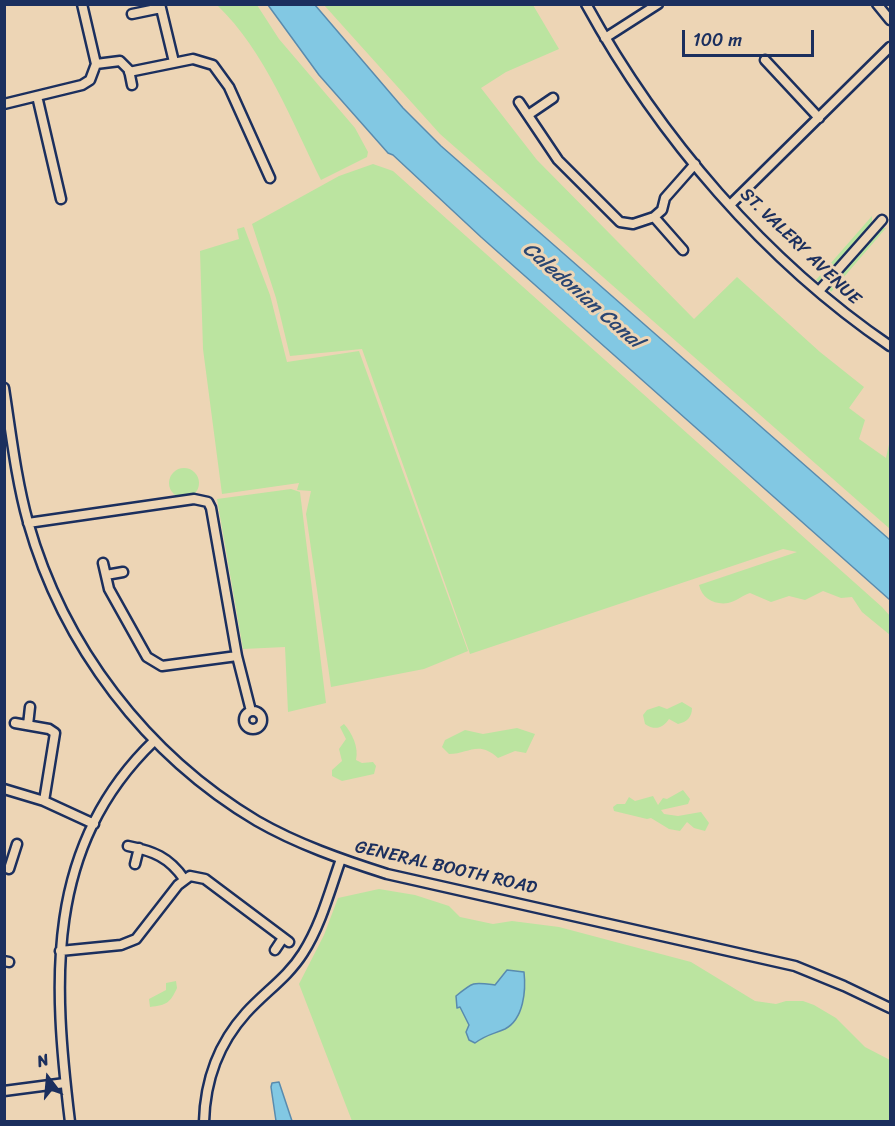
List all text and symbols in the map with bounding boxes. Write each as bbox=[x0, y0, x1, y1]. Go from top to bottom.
scale bar bbox=[685, 18, 817, 56]
text: 100 m bbox=[693, 24, 742, 56]
street label: ST. VALERY AVENUE bbox=[735, 184, 865, 310]
water label: Caledonian Canal bbox=[517, 238, 647, 354]
street label: GENERAL BOOTH ROAD bbox=[353, 837, 539, 899]
text: N bbox=[34, 1045, 52, 1076]
north arrow bbox=[18, 1048, 78, 1108]

